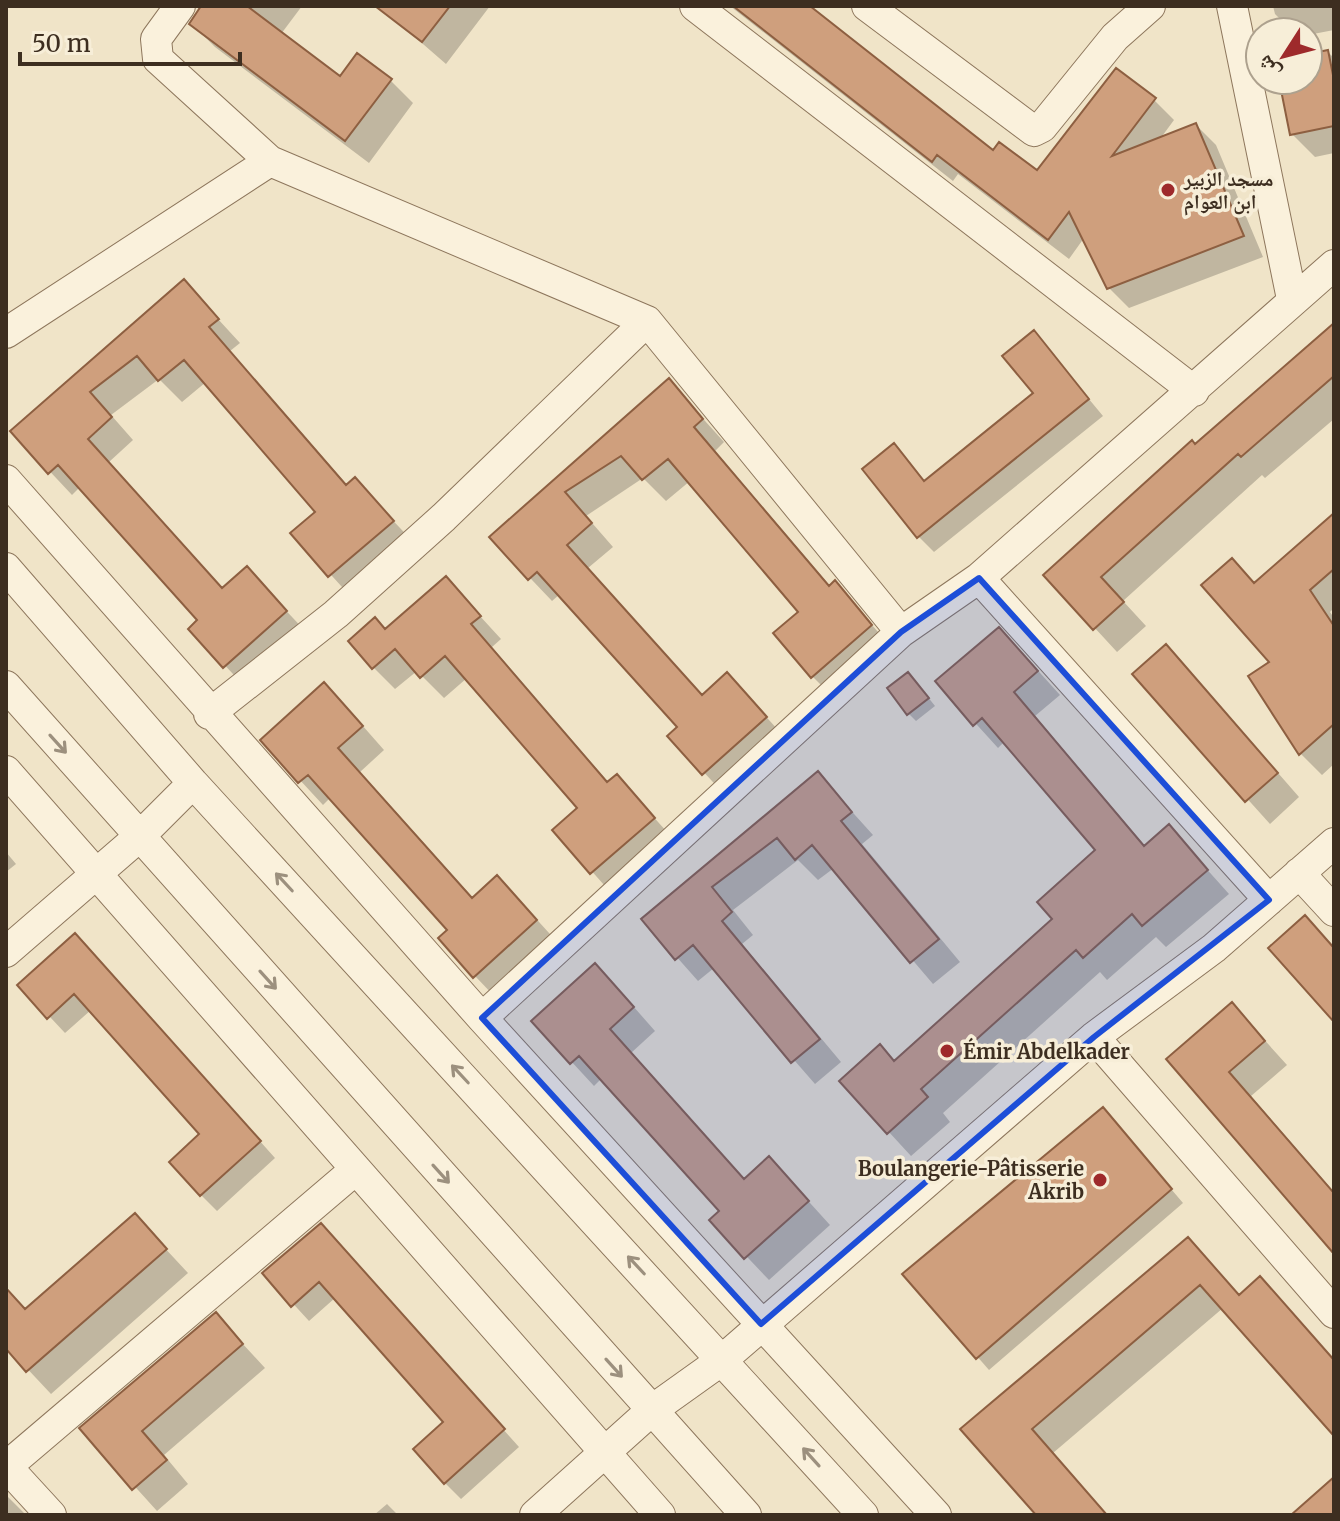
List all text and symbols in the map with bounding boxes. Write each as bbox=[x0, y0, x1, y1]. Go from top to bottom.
scale bar bbox=[20, 16, 240, 66]
north arrow bbox=[1244, 16, 1324, 96]
text: 50 m bbox=[32, 28, 91, 59]
text: ش bbox=[1250, 50, 1286, 85]
place label: مسجد الزبير ابن العوام bbox=[1183, 166, 1274, 216]
marker: مسجد الزبير ابن العوام bbox=[1159, 181, 1177, 199]
one-way arrow bbox=[48, 733, 67, 754]
one-way arrow bbox=[275, 872, 294, 893]
one-way arrow bbox=[259, 969, 277, 989]
place label: Émir Abdelkader bbox=[963, 1037, 1130, 1064]
marker: Émir Abdelkader bbox=[938, 1042, 956, 1060]
one-way arrow bbox=[451, 1064, 469, 1084]
place label: Boulangerie-Pâtisserie Akrib bbox=[858, 1156, 1084, 1204]
one-way arrow bbox=[432, 1163, 450, 1183]
marker: Boulangerie-Pâtisserie Akrib bbox=[1091, 1171, 1109, 1189]
one-way arrow bbox=[627, 1256, 645, 1276]
one-way arrow bbox=[605, 1357, 623, 1377]
one-way arrow bbox=[802, 1448, 820, 1468]

